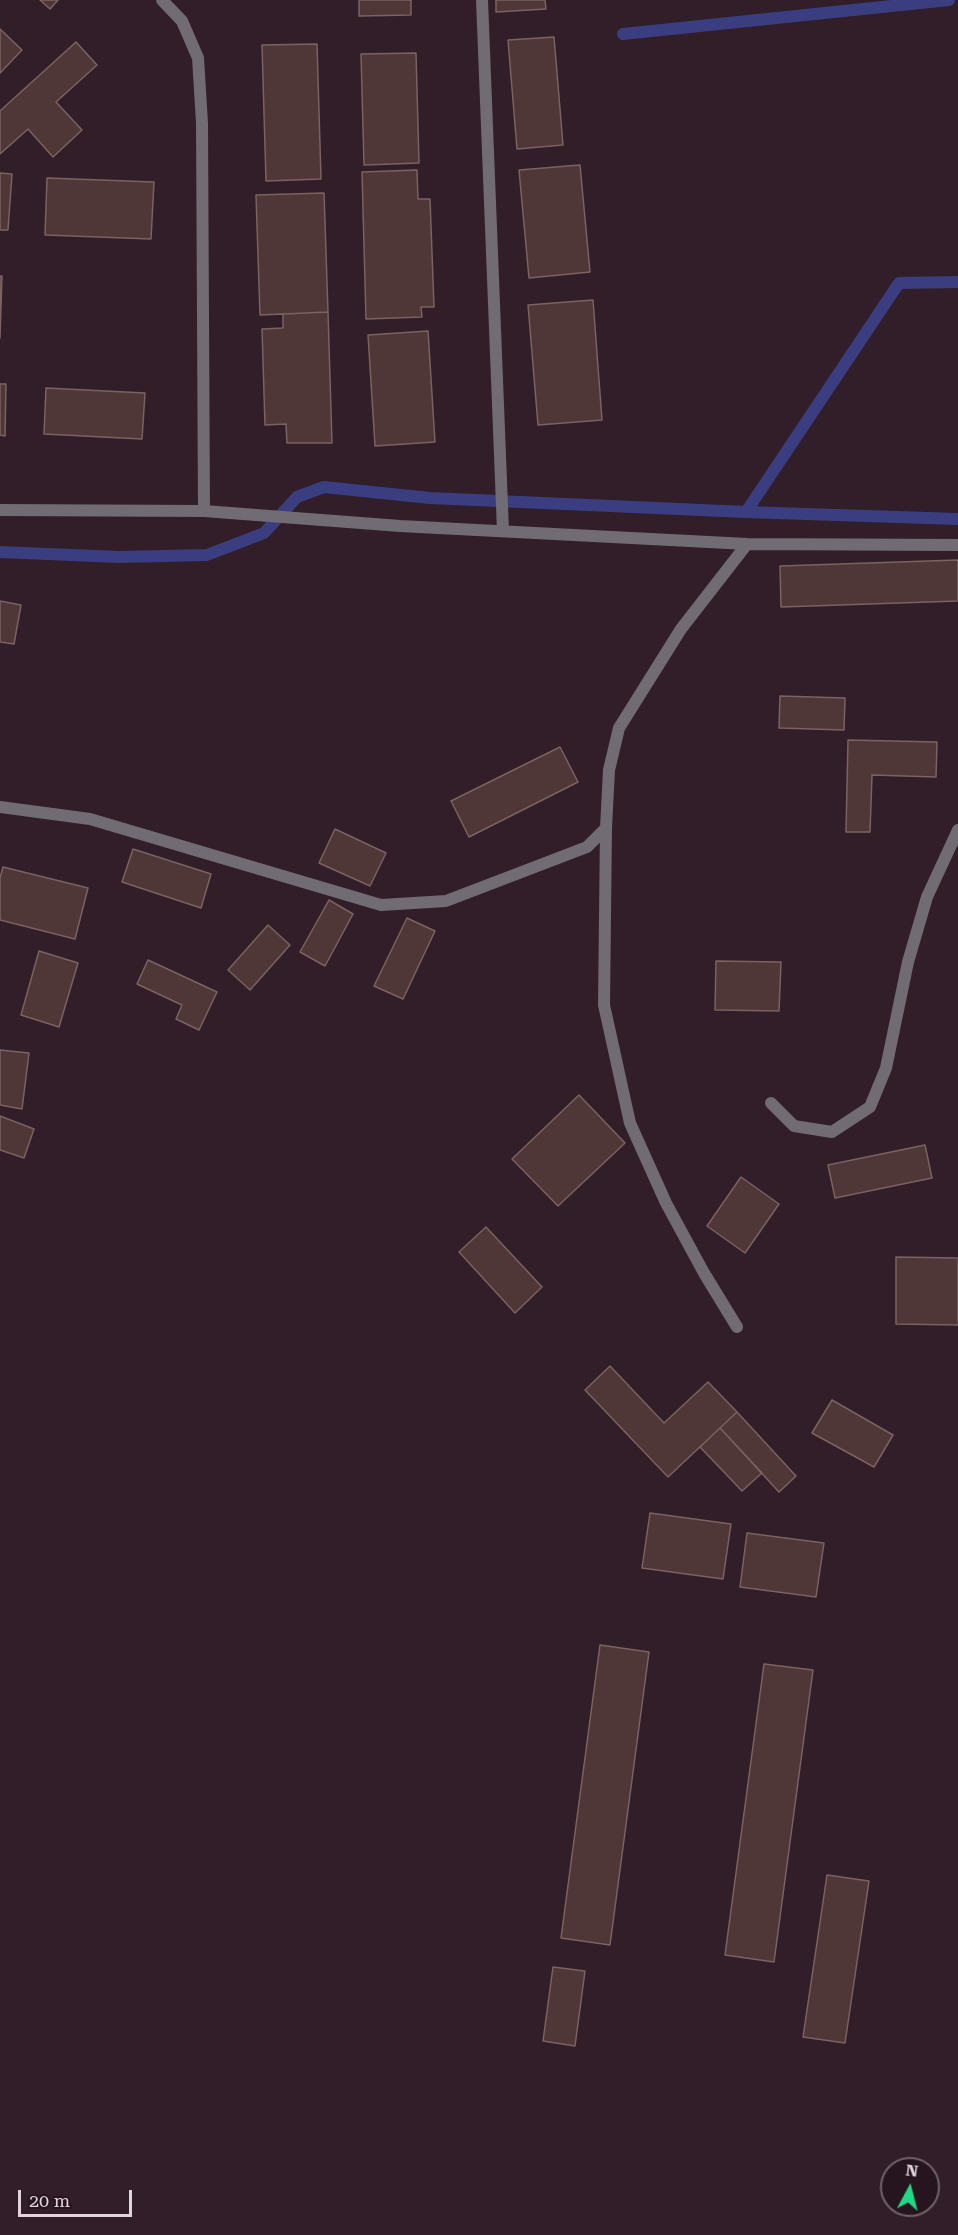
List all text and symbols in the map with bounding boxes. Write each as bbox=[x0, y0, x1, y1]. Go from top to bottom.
north arrow bbox=[880, 2157, 940, 2217]
text: N bbox=[905, 2160, 919, 2181]
scale bar bbox=[21, 2178, 135, 2216]
text: 20 m bbox=[29, 2190, 70, 2211]

